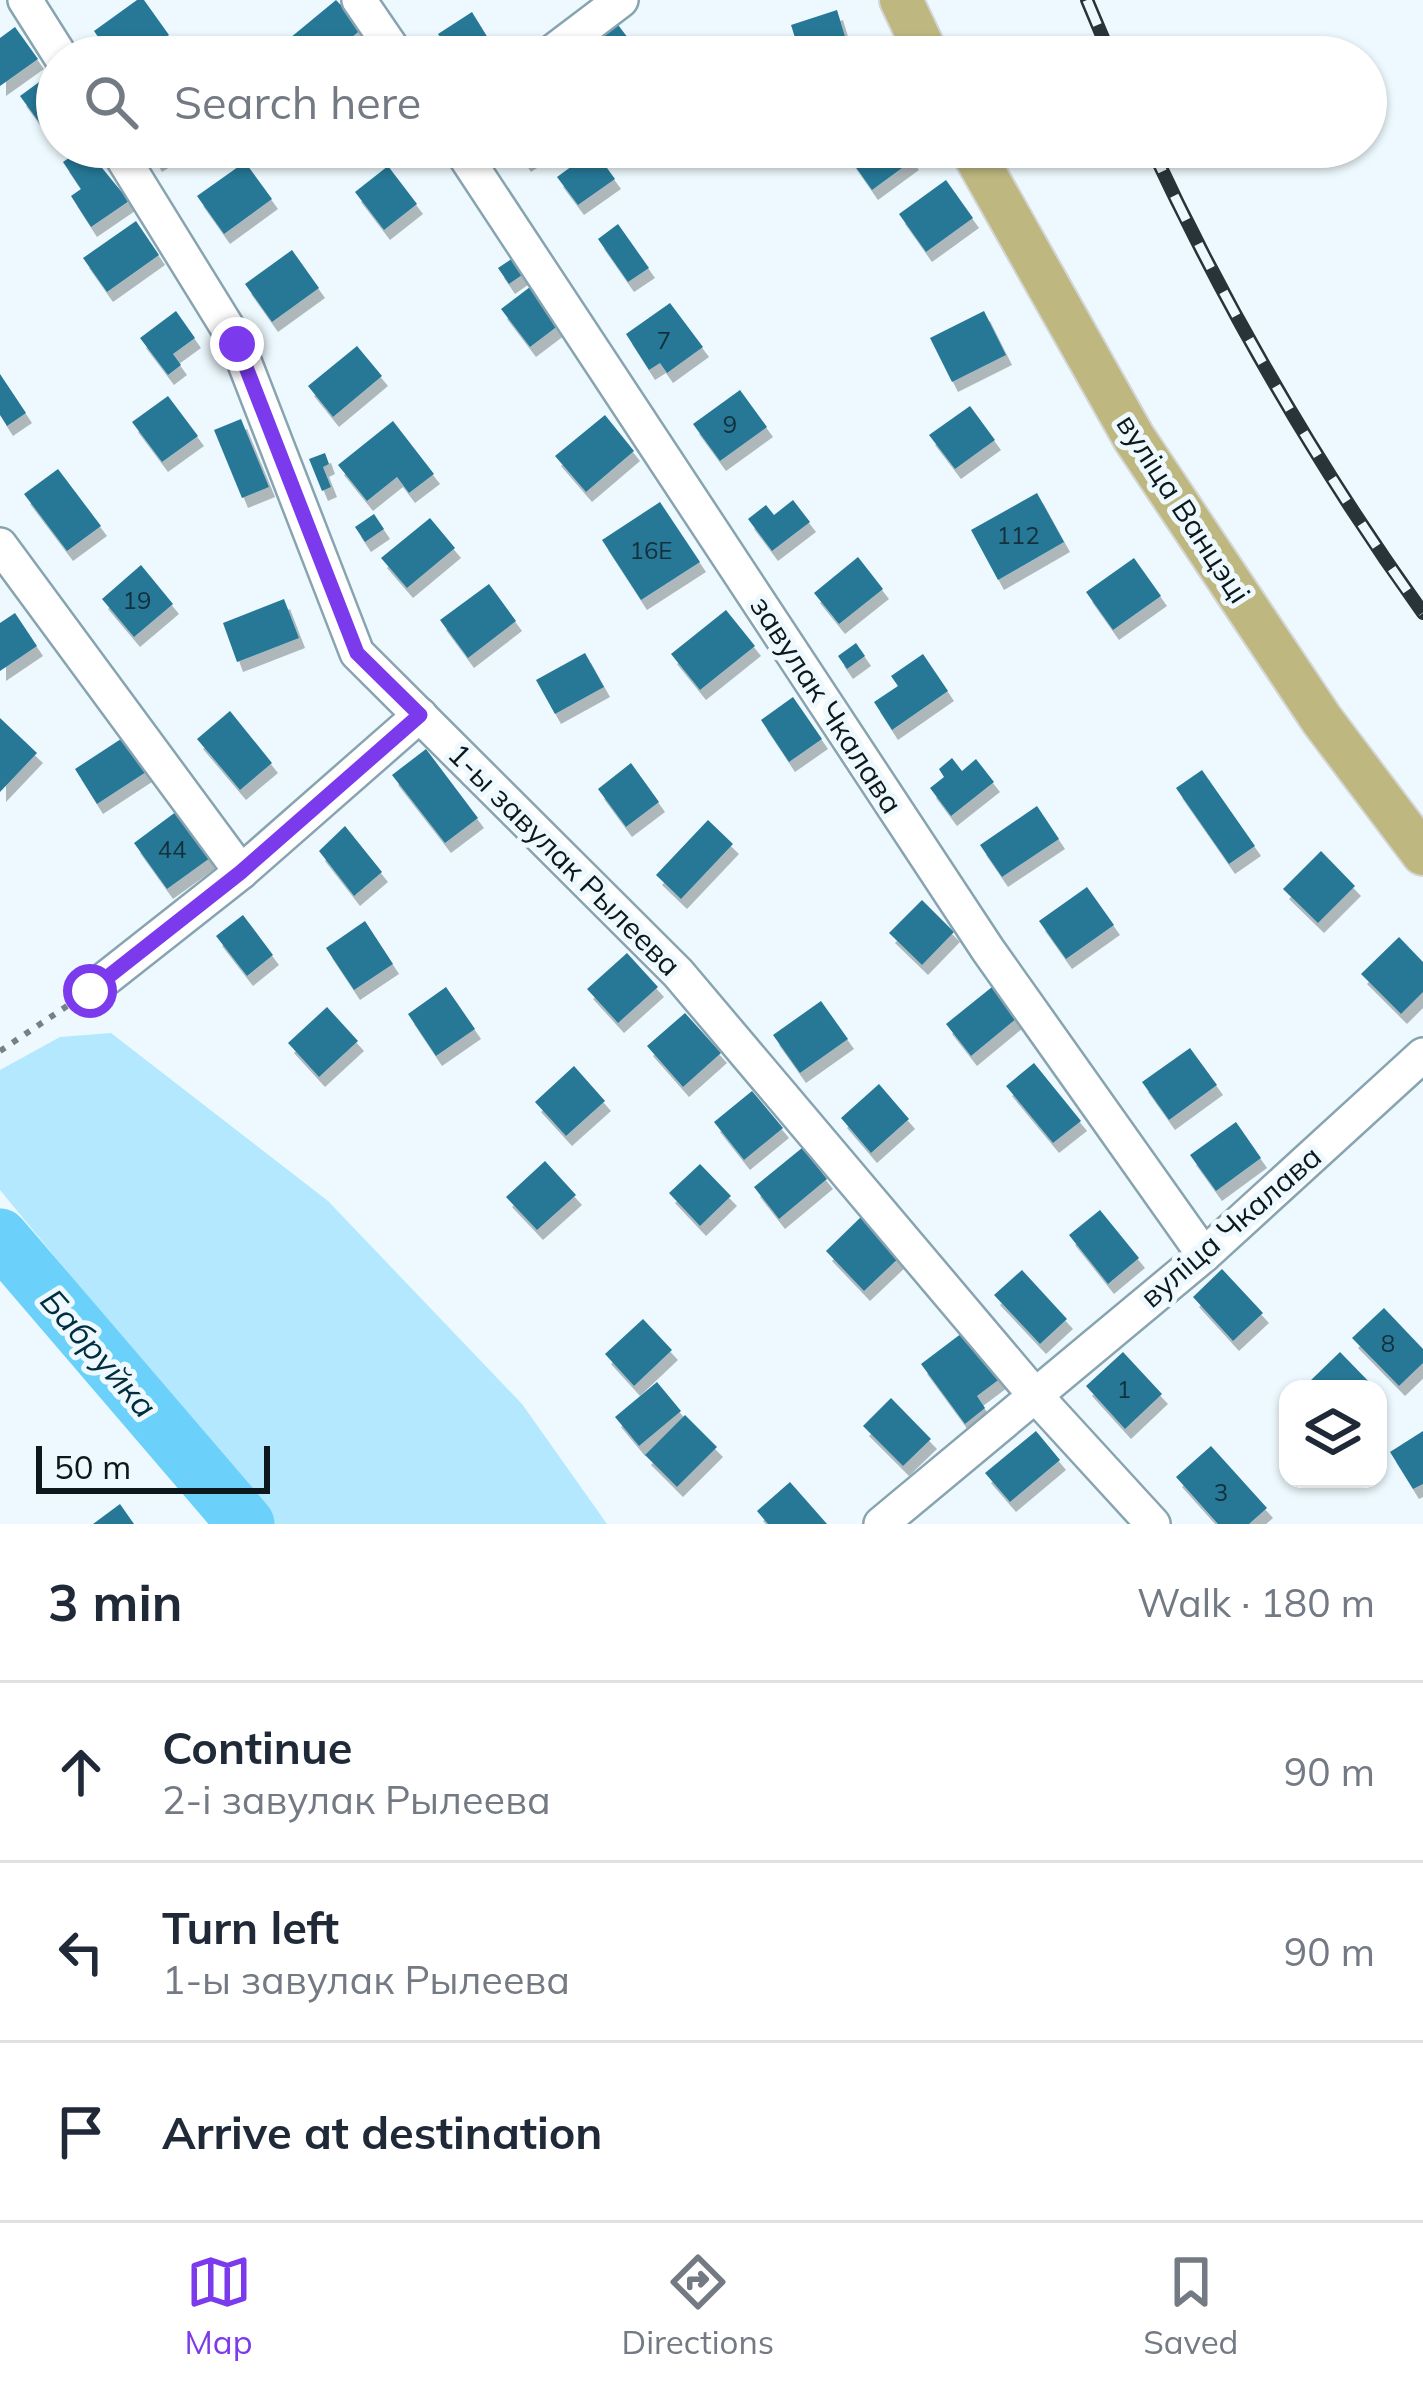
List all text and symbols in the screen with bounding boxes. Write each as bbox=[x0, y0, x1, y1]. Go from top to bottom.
search box bbox=[36, 36, 1387, 168]
icon: search bbox=[78, 69, 144, 135]
text: Search here bbox=[174, 74, 421, 130]
route end bbox=[210, 317, 264, 371]
house number: 7 bbox=[657, 325, 671, 355]
street label: вуліца Ванцэці bbox=[1109, 407, 1259, 610]
house number: 9 bbox=[723, 409, 737, 439]
house number: 112 bbox=[996, 520, 1040, 550]
house number: 16Е bbox=[630, 535, 672, 565]
house number: 19 bbox=[123, 585, 151, 615]
street label: завулак Чкалава bbox=[742, 589, 911, 820]
street label: 1-ы завулак Рылеева bbox=[440, 735, 689, 984]
house number: 44 bbox=[158, 834, 186, 864]
route start bbox=[63, 964, 117, 1018]
street label: вуліца Чкалава bbox=[1132, 1137, 1329, 1315]
water label: Бабруйка bbox=[32, 1280, 166, 1425]
house number: 8 bbox=[1381, 1328, 1395, 1358]
house number: 1 bbox=[1117, 1374, 1131, 1404]
map controls bbox=[1279, 1380, 1387, 1488]
button: layers bbox=[1279, 1380, 1387, 1488]
scale bar bbox=[36, 1440, 270, 1493]
text: 50 m bbox=[54, 1446, 131, 1487]
house number: 3 bbox=[1214, 1477, 1228, 1507]
text: 3 min bbox=[48, 1570, 183, 1634]
text: Walk · 180 m bbox=[1137, 1578, 1375, 1627]
text: Continue bbox=[162, 1719, 352, 1775]
icon: ahead bbox=[48, 1739, 114, 1805]
text: 90 m bbox=[1284, 1747, 1375, 1796]
text: 2-і завулак Рылеева bbox=[162, 1775, 551, 1824]
text: Turn left bbox=[162, 1899, 339, 1955]
icon: left bbox=[48, 1919, 114, 1985]
text: 90 m bbox=[1284, 1927, 1375, 1976]
text: 1-ы завулак Рылеева bbox=[162, 1955, 570, 2004]
icon: arrive bbox=[48, 2099, 114, 2165]
text: Arrive at destination bbox=[162, 2104, 602, 2160]
tab: Map bbox=[185, 2249, 252, 2362]
tab: Directions bbox=[622, 2249, 774, 2362]
tab: Saved bbox=[1143, 2249, 1238, 2362]

